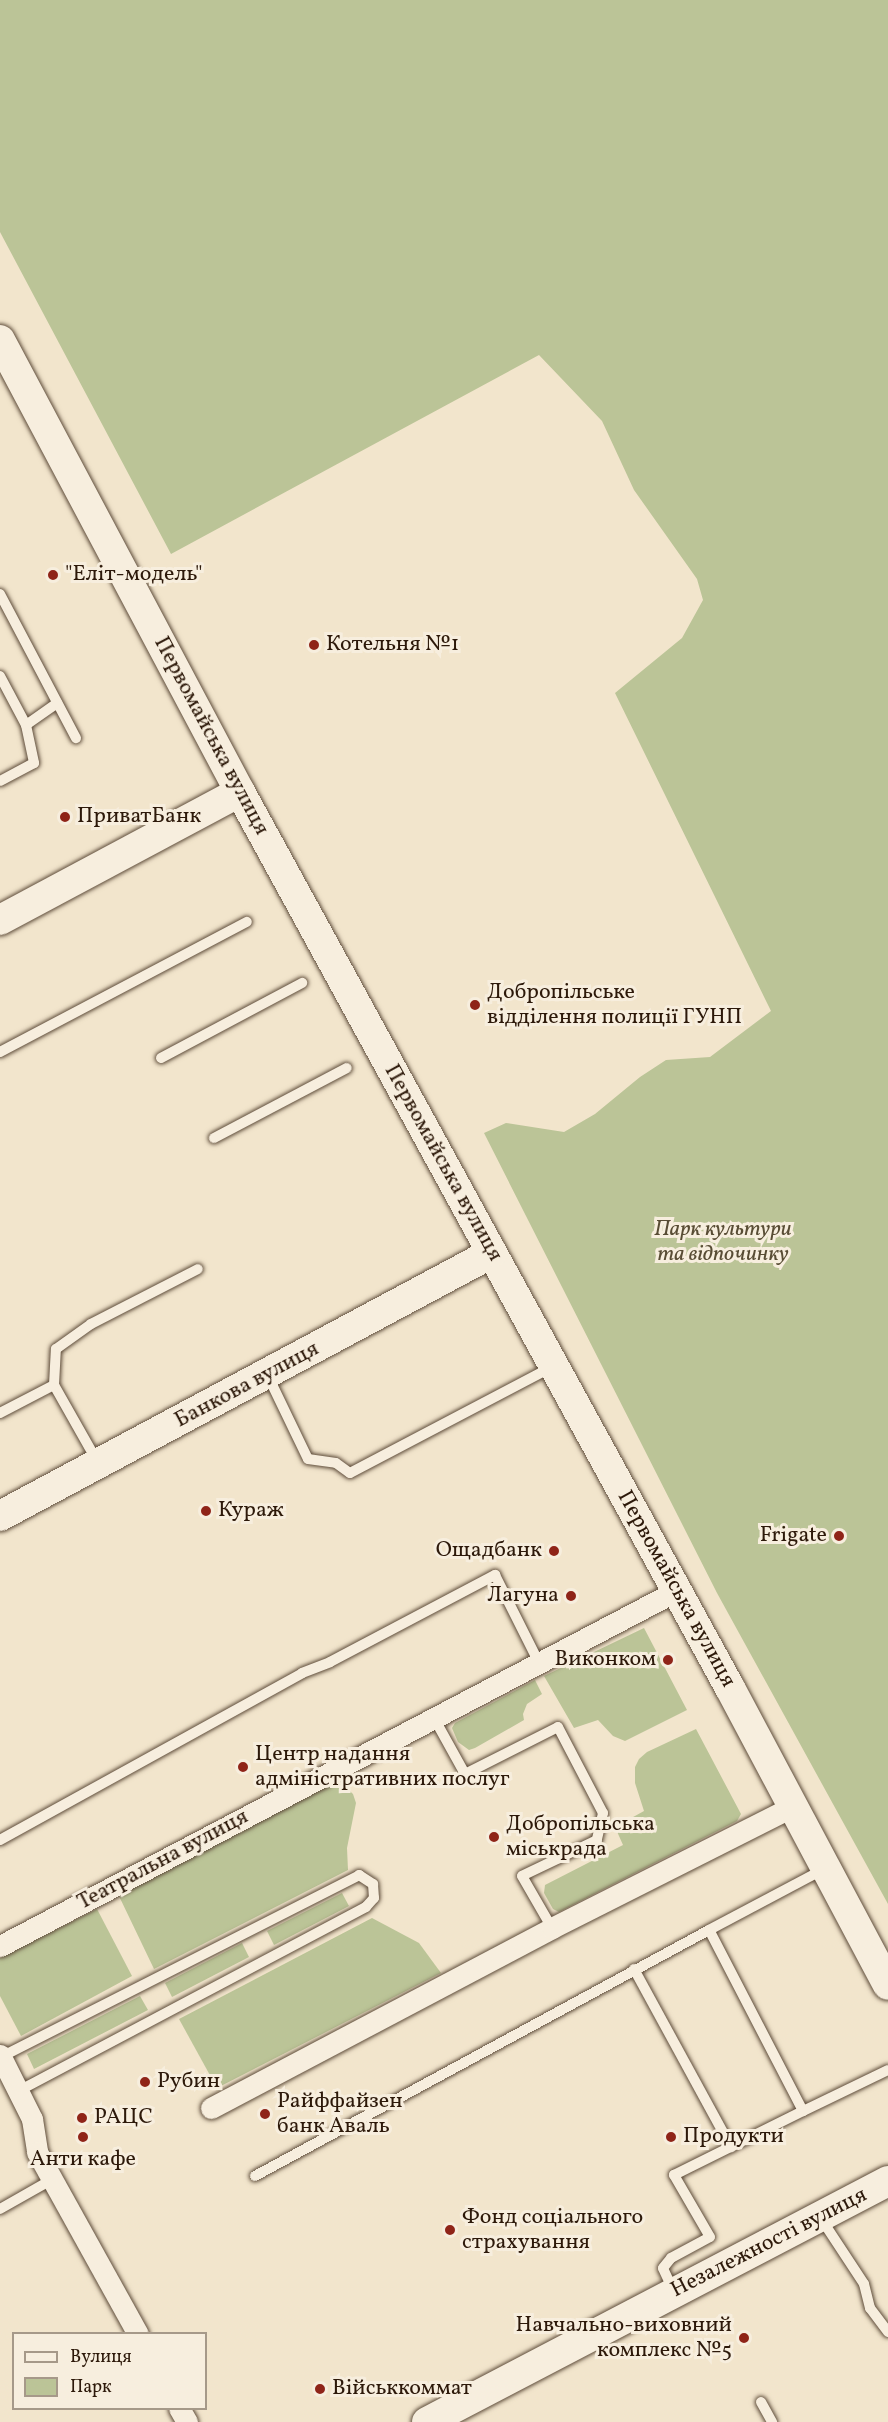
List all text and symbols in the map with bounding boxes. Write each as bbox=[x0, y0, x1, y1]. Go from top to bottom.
place label: "Еліт-модель" bbox=[65, 562, 203, 588]
marker: "Еліт-модель" bbox=[46, 568, 60, 582]
street label: Первомайська вулиця bbox=[147, 632, 275, 840]
place label: Котельня №1 bbox=[326, 632, 459, 658]
marker: Котельня №1 bbox=[307, 638, 321, 652]
place label: ПриватБанк bbox=[77, 804, 201, 830]
marker: ПриватБанк bbox=[58, 810, 72, 824]
place label: Добропільське відділення полиції ГУНП bbox=[487, 979, 742, 1030]
marker: Добропільське відділення полиції ГУНП bbox=[468, 998, 482, 1012]
street label: Первомайська вулиця bbox=[378, 1060, 508, 1266]
park label: Парк культури та відпочинку bbox=[654, 1216, 792, 1268]
street label: Банкова вулиця bbox=[170, 1336, 324, 1434]
street label: Первомайська вулиця bbox=[611, 1486, 741, 1692]
place label: Кураж bbox=[218, 1498, 284, 1524]
marker: Кураж bbox=[199, 1504, 213, 1518]
place label: Frigate bbox=[760, 1523, 827, 1549]
marker: Frigate bbox=[832, 1529, 846, 1543]
place label: Ощадбанк bbox=[436, 1538, 542, 1564]
marker: Ощадбанк bbox=[547, 1544, 561, 1558]
place label: Лагуна bbox=[487, 1583, 559, 1609]
marker: Лагуна bbox=[564, 1589, 578, 1603]
place label: Виконком bbox=[555, 1647, 656, 1673]
marker: Виконком bbox=[661, 1653, 675, 1667]
place label: Центр надання адміністративних послуг bbox=[255, 1741, 510, 1792]
marker: Центр надання адміністративних послуг bbox=[236, 1760, 250, 1774]
street label: Театральна вулиця bbox=[73, 1804, 253, 1916]
place label: Добропільська міськрада bbox=[506, 1811, 655, 1862]
marker: Добропільська міськрада bbox=[487, 1830, 501, 1844]
place label: Рубин bbox=[157, 2069, 220, 2095]
marker: Рубин bbox=[138, 2075, 152, 2089]
place label: Райффайзен банк Аваль bbox=[277, 2088, 403, 2140]
place label: РАЦС bbox=[94, 2105, 153, 2131]
marker: Райффайзен банк Аваль bbox=[258, 2107, 272, 2121]
marker: РАЦС bbox=[75, 2111, 89, 2125]
place label: Продукти bbox=[683, 2124, 784, 2150]
marker: Анти кафе bbox=[76, 2130, 90, 2144]
marker: Продукти bbox=[664, 2130, 678, 2144]
place label: Анти кафе bbox=[30, 2147, 136, 2173]
street label: Незалежності вулиця bbox=[667, 2182, 871, 2304]
place label: Фонд соціального страхування bbox=[462, 2204, 643, 2256]
marker: Фонд соціального страхування bbox=[443, 2223, 457, 2237]
place label: Навчально-виховний комплекс №5 bbox=[516, 2312, 732, 2364]
marker: Навчально-виховний комплекс №5 bbox=[737, 2331, 751, 2345]
legend bbox=[12, 2332, 207, 2410]
text: Вулиця bbox=[70, 2345, 132, 2370]
text: Парк bbox=[70, 2375, 112, 2400]
place label: Військкоммат bbox=[332, 2376, 472, 2402]
marker: Військкоммат bbox=[313, 2382, 327, 2396]

